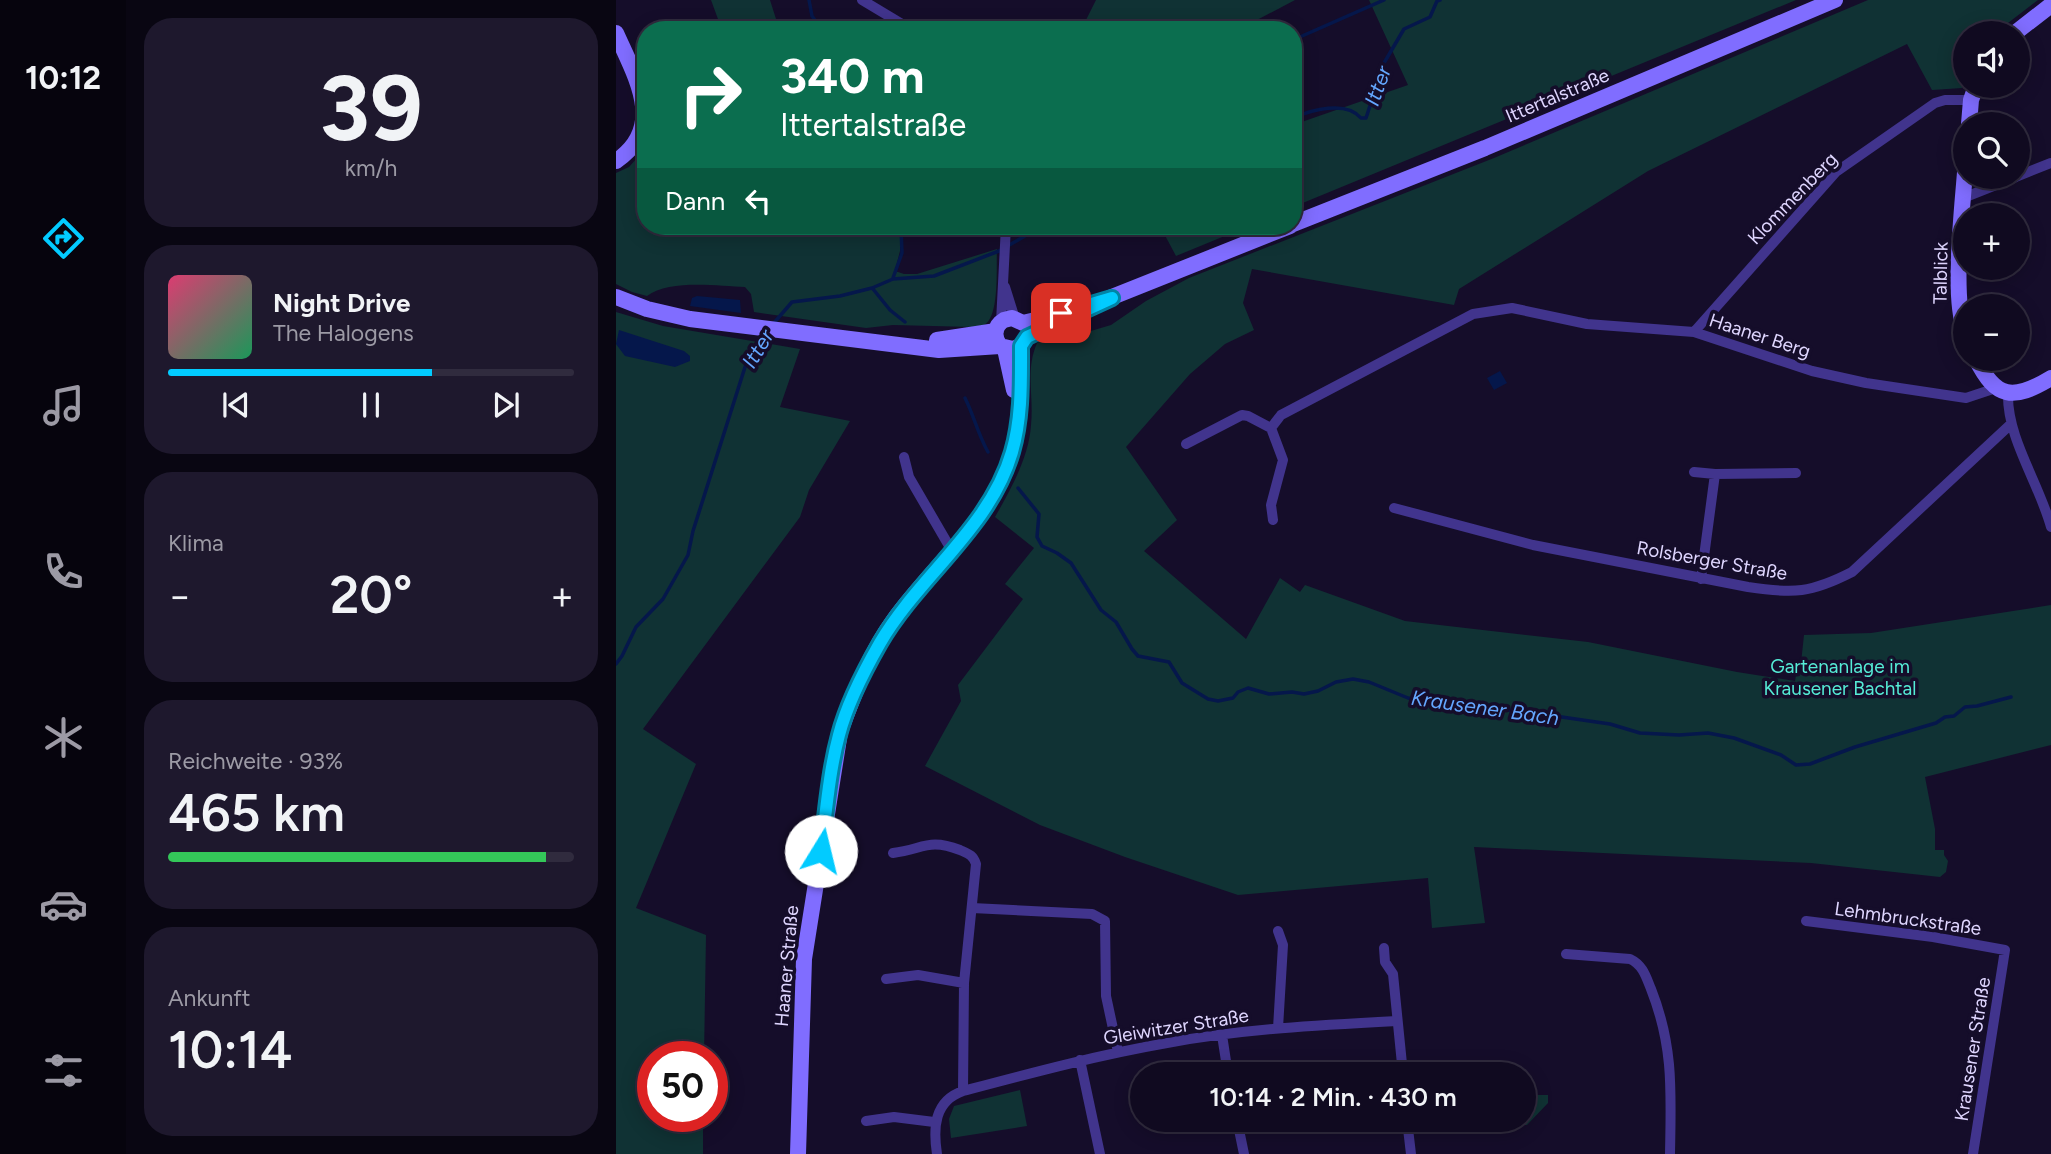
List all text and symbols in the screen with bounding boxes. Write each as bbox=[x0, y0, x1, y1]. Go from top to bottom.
map controls bbox=[1953, 21, 2030, 371]
button: sound bbox=[1953, 21, 2030, 98]
text: 340 m bbox=[780, 46, 924, 105]
icon: right bbox=[665, 49, 756, 140]
text: 39 bbox=[319, 54, 423, 163]
text: 10:12 bbox=[25, 59, 101, 97]
water label: Itter bbox=[1359, 62, 1396, 109]
street label: Ittertalstraße bbox=[1502, 63, 1613, 128]
text: Ittertalstraße bbox=[780, 106, 966, 144]
button: search bbox=[1953, 112, 2030, 189]
street label: Klommenberg bbox=[1743, 147, 1842, 249]
text: km/h bbox=[345, 154, 397, 182]
icon: left bbox=[739, 182, 777, 220]
text: Dann bbox=[665, 185, 725, 217]
button: + bbox=[1953, 203, 2030, 280]
icon: directions bbox=[39, 214, 88, 263]
street label: Talblick bbox=[1928, 241, 1953, 304]
pin bbox=[1031, 283, 1091, 343]
text: Night Drive bbox=[273, 287, 410, 319]
icon: arrive bbox=[1042, 294, 1080, 332]
button: − bbox=[1953, 294, 2030, 371]
street label: Haaner Berg bbox=[1706, 308, 1813, 363]
text: The Halogens bbox=[273, 319, 414, 347]
water label: Itter bbox=[736, 324, 779, 373]
icon: music bbox=[39, 381, 88, 430]
icon: previous bbox=[217, 386, 255, 424]
icon: pause bbox=[352, 386, 390, 424]
icon: next bbox=[487, 386, 525, 424]
text: Klima bbox=[168, 529, 224, 557]
street label: Rolsberger Straße bbox=[1635, 536, 1789, 585]
icon: phone bbox=[39, 547, 88, 596]
text: 20° bbox=[330, 564, 412, 626]
text: − bbox=[168, 573, 192, 619]
text: + bbox=[550, 573, 574, 619]
park label: Gartenanlage im Krausener Bachtal bbox=[1764, 655, 1916, 700]
water label: Krausener Bach bbox=[1409, 685, 1561, 730]
icon: climate bbox=[39, 713, 88, 762]
text: Reichweite · 93% bbox=[168, 747, 343, 775]
text: 465 km bbox=[168, 782, 345, 844]
position arrow bbox=[784, 814, 858, 888]
icon: car bbox=[39, 880, 88, 929]
street label: Lehmbruckstraße bbox=[1833, 897, 1983, 940]
street label: Haaner Straße bbox=[770, 904, 803, 1028]
street label: Krausener Straße bbox=[1950, 975, 1995, 1123]
text: Ankunft bbox=[168, 984, 250, 1012]
street label: Gleiwitzer Straße bbox=[1102, 1004, 1250, 1049]
text: 10:14 bbox=[168, 1019, 292, 1081]
speed limit sign: 50 bbox=[637, 1041, 728, 1132]
icon: filters bbox=[39, 1046, 88, 1095]
text: 10:14 · 2 Min. · 430 m bbox=[1209, 1081, 1457, 1113]

